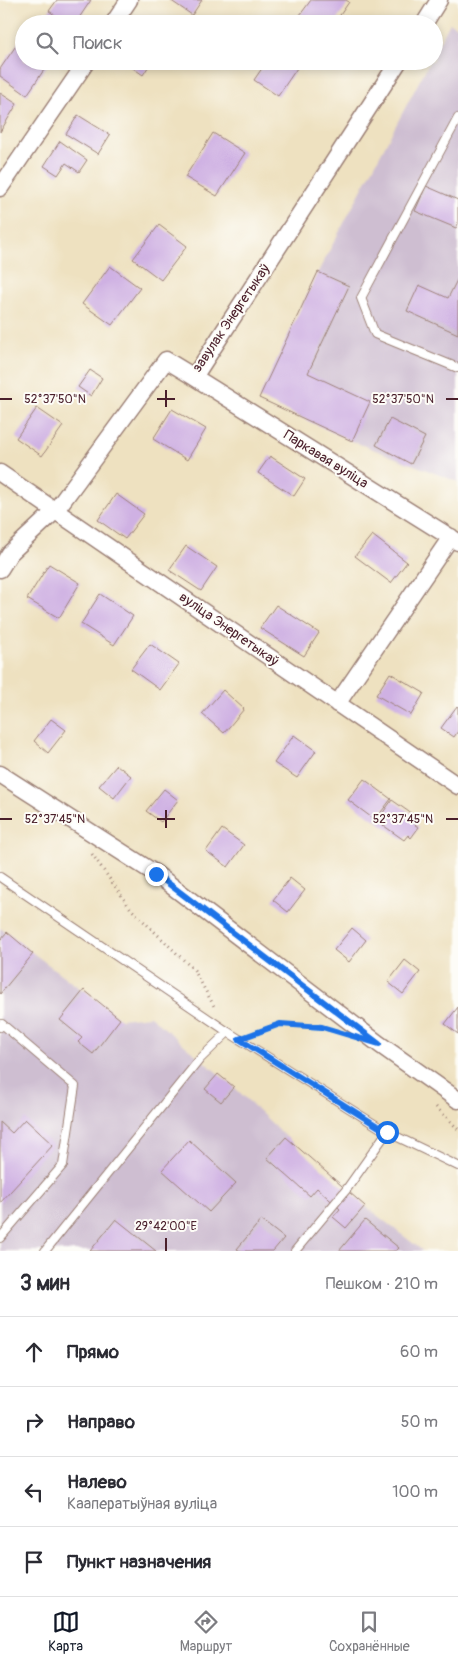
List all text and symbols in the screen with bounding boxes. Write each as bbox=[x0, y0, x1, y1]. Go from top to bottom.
search box bbox=[15, 15, 443, 70]
icon: search bbox=[33, 29, 61, 57]
text: Поиск bbox=[73, 31, 123, 55]
street label: завулак Энергетыкаў bbox=[189, 261, 273, 375]
text: 52°37'50"N bbox=[24, 392, 86, 407]
text: 52°37'50"N bbox=[372, 392, 434, 407]
street label: Паркавая вуліца bbox=[281, 426, 371, 492]
street label: вуліца Энергетыкаў bbox=[176, 588, 282, 670]
text: 52°37'45"N bbox=[25, 812, 85, 827]
text: 52°37'45"N bbox=[373, 812, 433, 827]
route end bbox=[145, 863, 168, 886]
route start bbox=[376, 1121, 399, 1144]
text: 29°42'00"E bbox=[135, 1219, 197, 1234]
text: 3 мин bbox=[20, 1270, 70, 1297]
text: Пешком · 210 m bbox=[326, 1274, 438, 1294]
icon: ahead bbox=[20, 1338, 48, 1366]
text: Прямо bbox=[67, 1340, 119, 1364]
text: 60 m bbox=[400, 1342, 438, 1362]
icon: right bbox=[20, 1408, 48, 1436]
text: Направо bbox=[67, 1410, 135, 1434]
text: 50 m bbox=[401, 1412, 438, 1432]
text: Налево bbox=[67, 1470, 127, 1494]
icon: left bbox=[20, 1478, 48, 1506]
text: 100 m bbox=[392, 1482, 438, 1502]
text: Кааператыўная вуліца bbox=[67, 1494, 217, 1514]
icon: arrive bbox=[20, 1548, 48, 1576]
text: Пункт назначения bbox=[67, 1550, 211, 1574]
tab: Карта bbox=[48, 1608, 83, 1655]
tab: Маршрут bbox=[180, 1608, 232, 1655]
tab: Сохранённые bbox=[329, 1608, 410, 1655]

